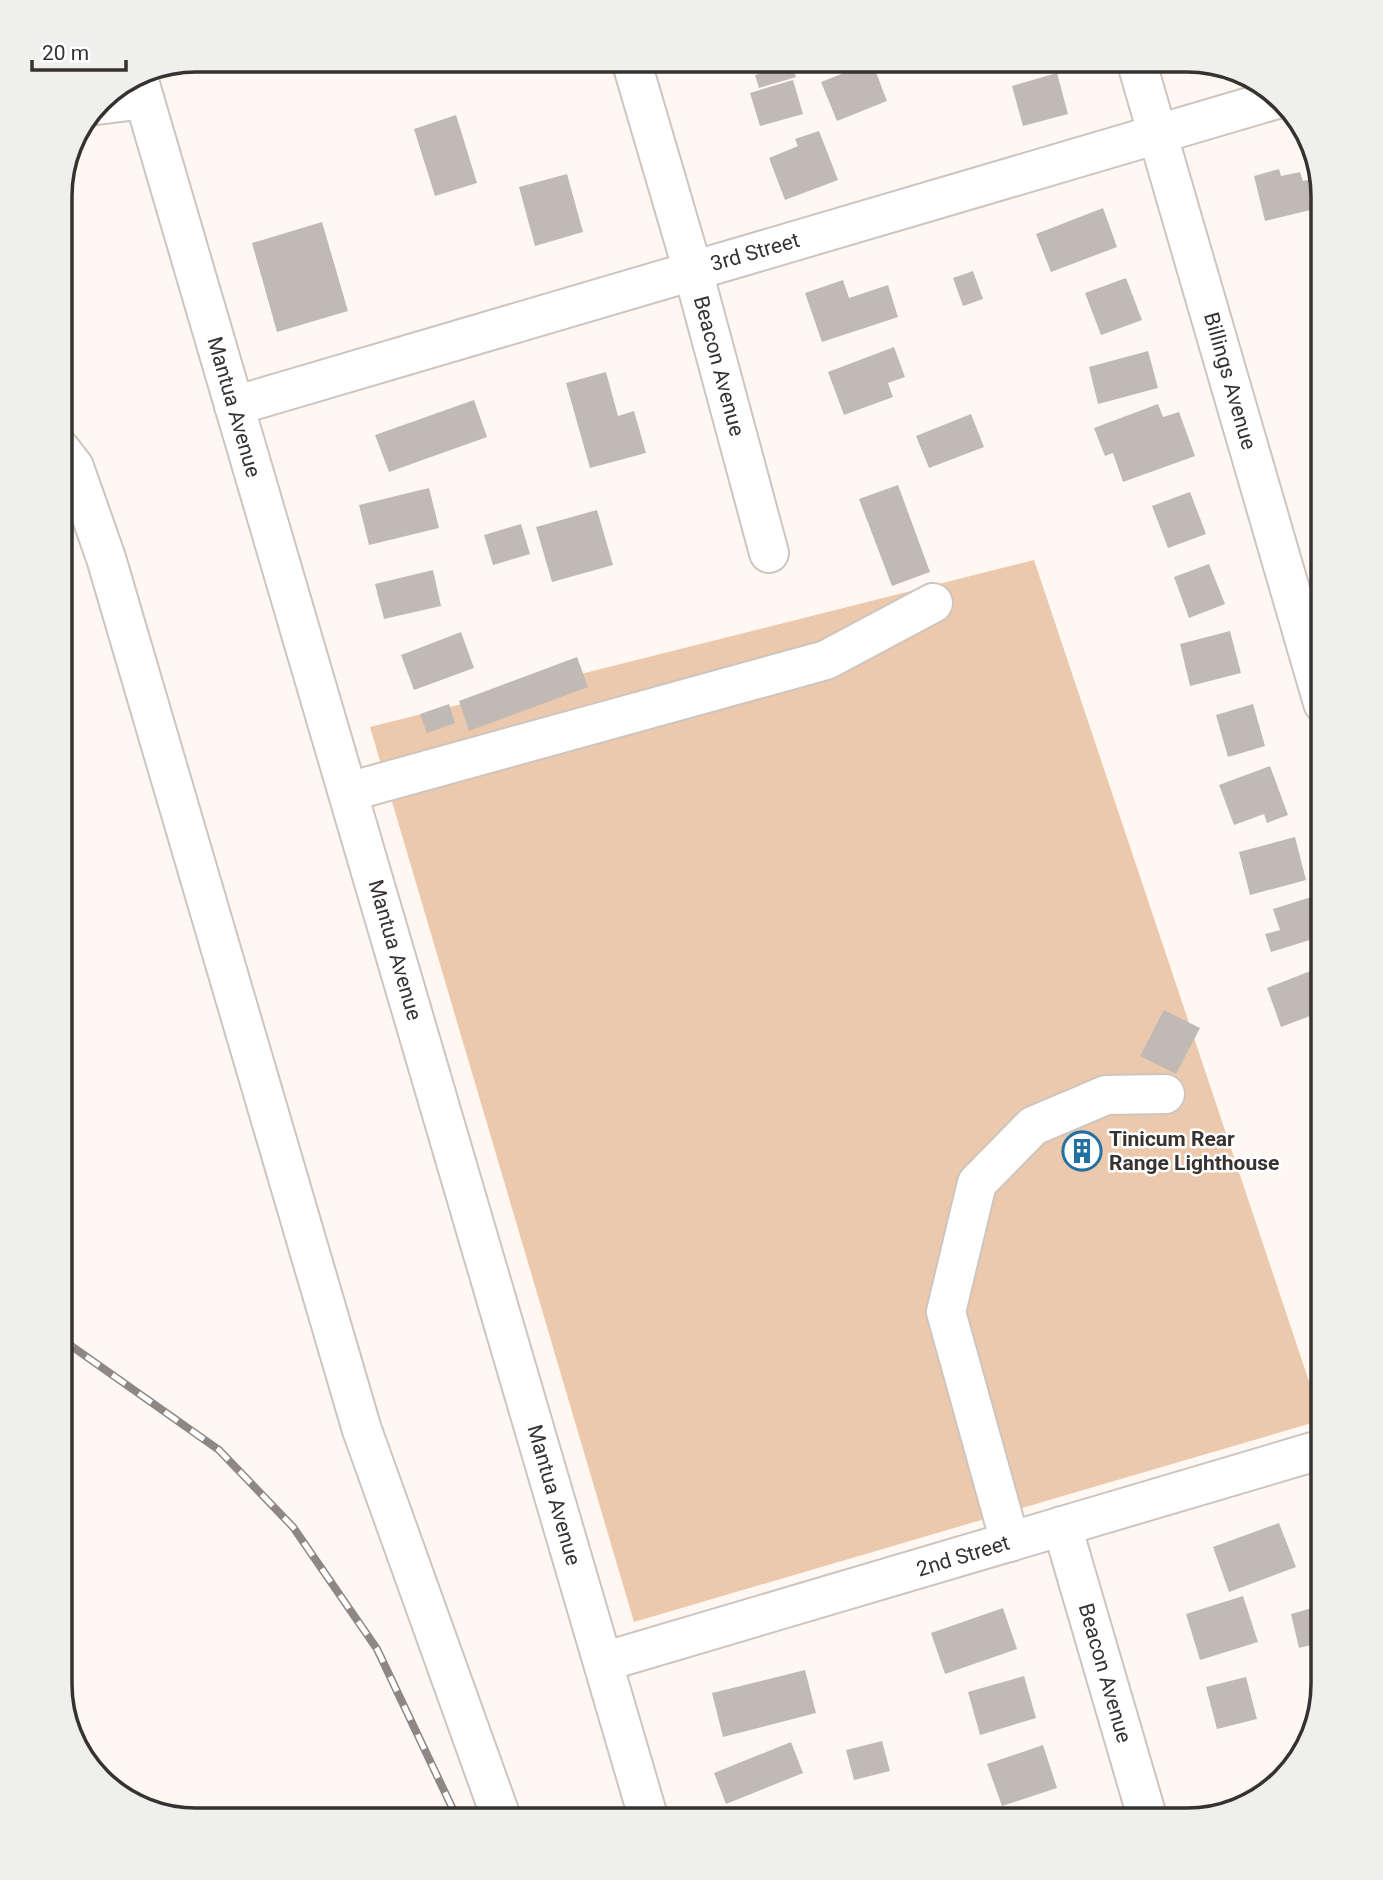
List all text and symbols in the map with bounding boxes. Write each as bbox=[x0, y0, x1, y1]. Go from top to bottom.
scale bar bbox=[32, 28, 126, 72]
text: 20 m bbox=[42, 41, 89, 65]
street label: 3rd Street bbox=[708, 228, 802, 276]
street label: Beacon Avenue bbox=[689, 293, 749, 439]
street label: Billings Avenue bbox=[1199, 310, 1261, 452]
street label: Mantua Avenue bbox=[202, 334, 266, 480]
street label: Mantua Avenue bbox=[363, 877, 427, 1023]
place label: Tinicum Rear Range Lighthouse bbox=[1109, 1127, 1279, 1175]
building icon: Tinicum Rear Range Lighthouse bbox=[1061, 1130, 1103, 1172]
street label: Mantua Avenue bbox=[522, 1422, 586, 1568]
street label: 2nd Street bbox=[914, 1530, 1012, 1581]
street label: Beacon Avenue bbox=[1074, 1600, 1136, 1746]

